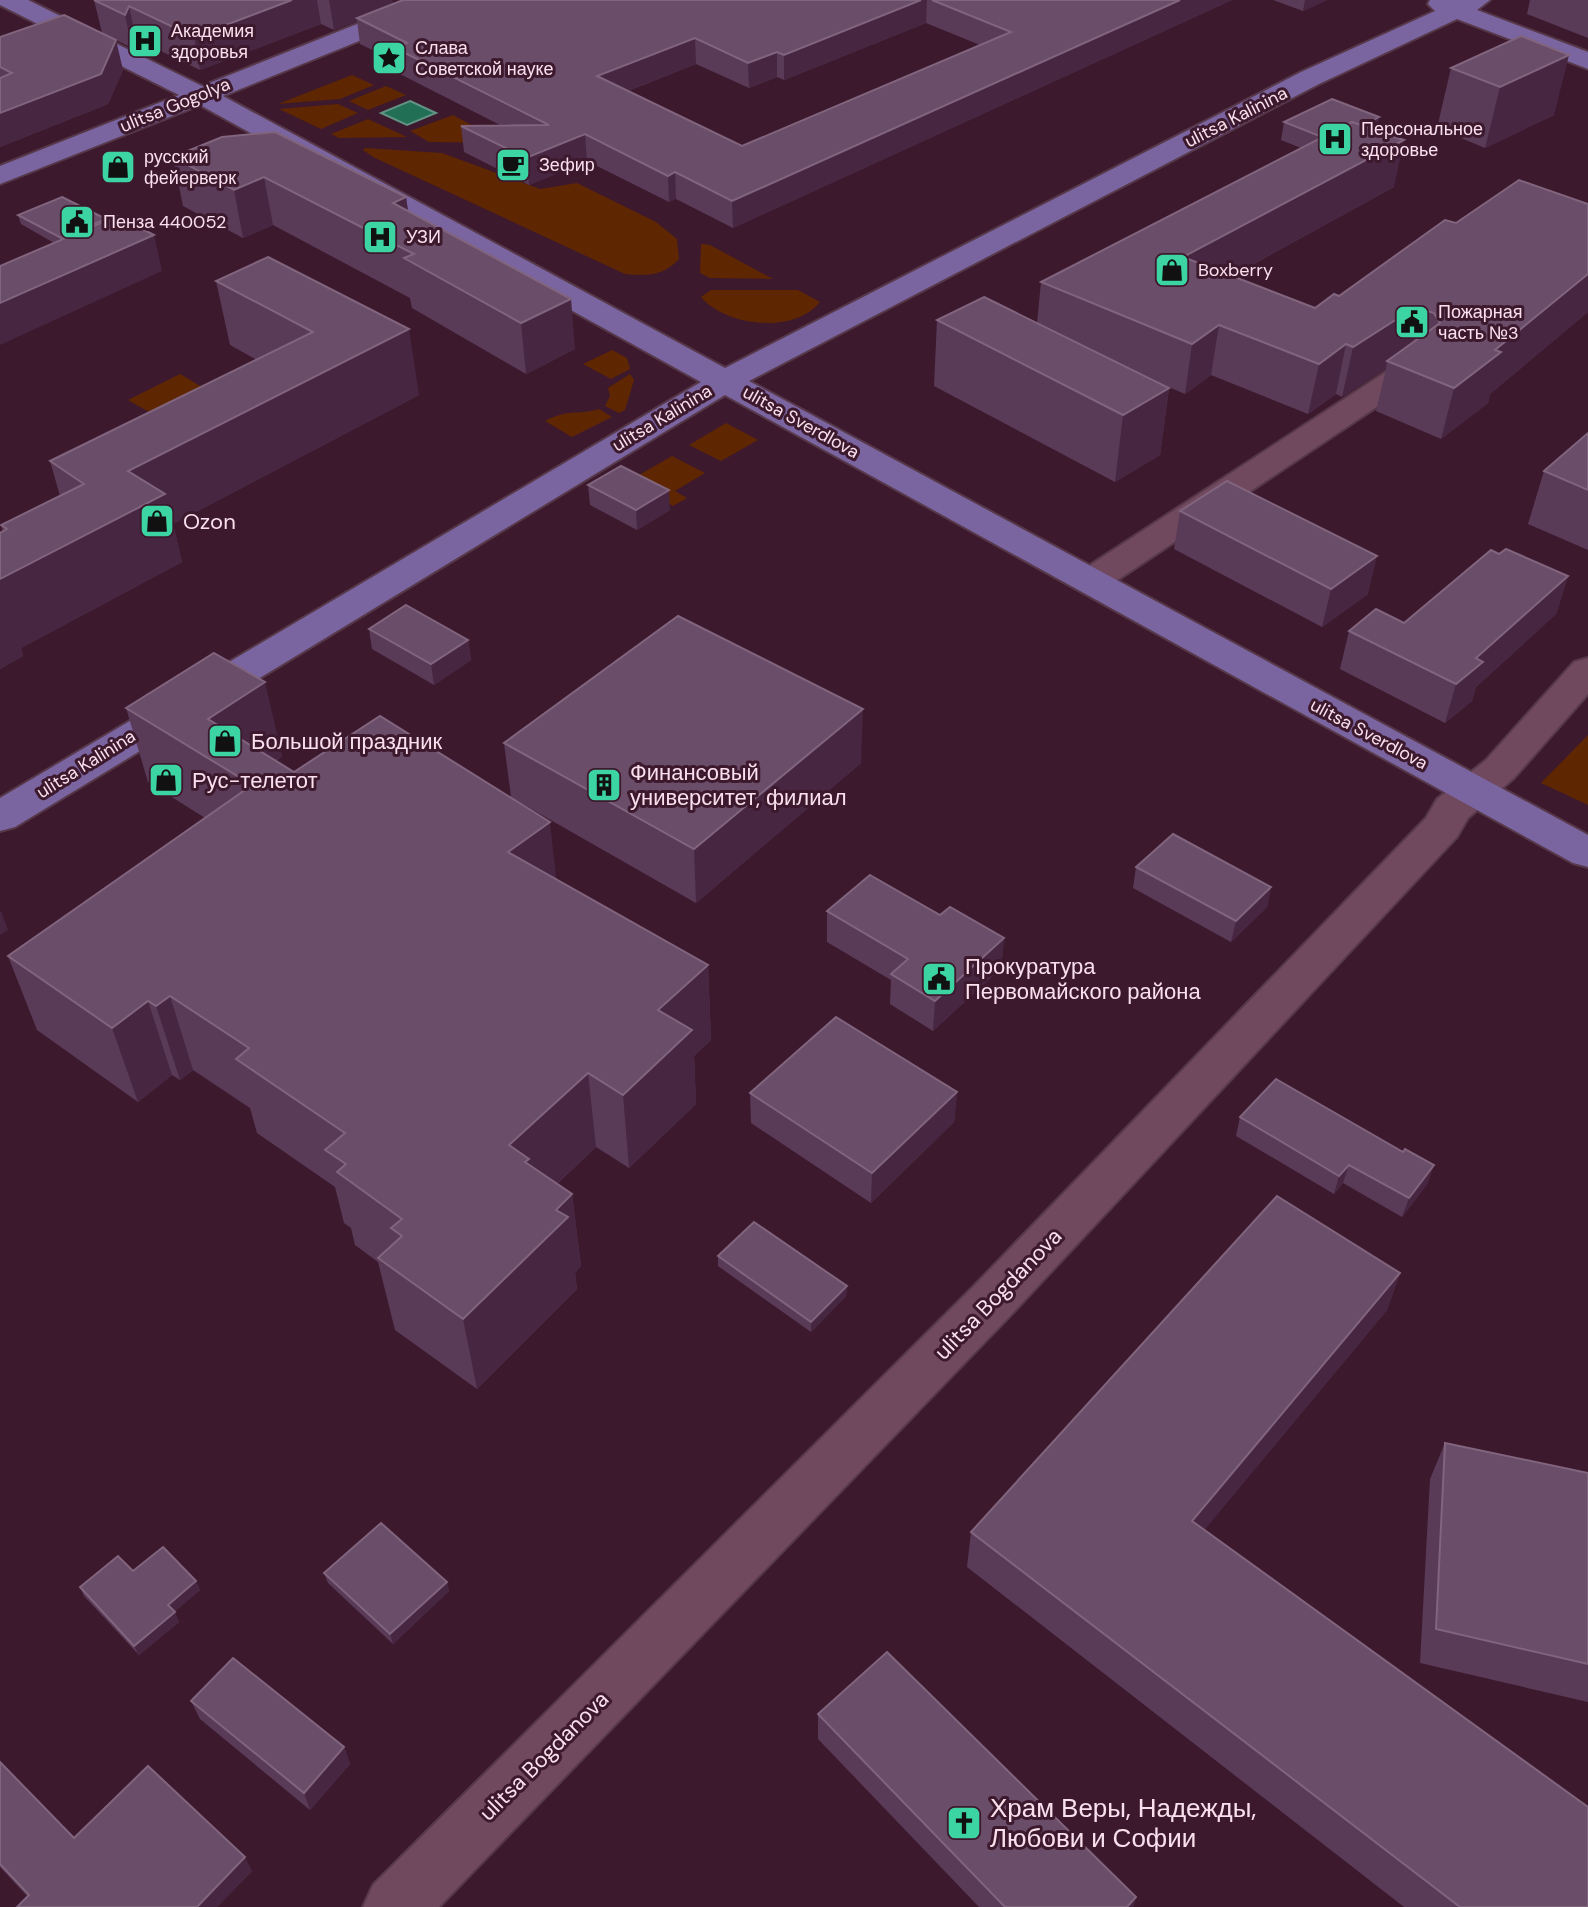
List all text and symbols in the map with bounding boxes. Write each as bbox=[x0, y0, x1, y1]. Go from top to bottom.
place label: Академия здоровья bbox=[171, 19, 254, 64]
hospital icon: Академия здоровья bbox=[126, 22, 164, 60]
place label: Слава Советской науке bbox=[415, 36, 554, 81]
place icon: Слава Советской науке bbox=[370, 39, 408, 77]
street label: ulitsa Gogolya bbox=[116, 72, 234, 138]
street label: ulitsa Kalinina bbox=[1181, 81, 1291, 153]
place label: Персональное здоровье bbox=[1361, 117, 1483, 162]
hospital icon: Персональное здоровье bbox=[1316, 120, 1354, 158]
place label: русский фейерверк bbox=[144, 145, 236, 190]
cafe icon: Зефир bbox=[494, 146, 532, 184]
shop icon: русский фейерверк bbox=[99, 148, 137, 186]
place label: Зефир bbox=[539, 153, 595, 177]
public building icon: Пенза 440052 bbox=[58, 203, 96, 241]
place label: Пенза 440052 bbox=[103, 210, 226, 234]
hospital icon: УЗИ bbox=[361, 218, 399, 256]
place label: УЗИ bbox=[406, 225, 441, 249]
shop icon: Boxberry bbox=[1153, 251, 1191, 289]
place label: Boxberry bbox=[1198, 258, 1273, 282]
place label: Пожарная часть №3 bbox=[1438, 300, 1523, 345]
public building icon: Пожарная часть №3 bbox=[1393, 303, 1431, 341]
street label: ulitsa Kalinina bbox=[608, 379, 716, 457]
street label: ulitsa Sverdlova bbox=[738, 380, 864, 464]
shop icon: Ozon bbox=[138, 502, 176, 540]
place label: Ozon bbox=[183, 507, 236, 536]
street label: ulitsa Sverdlova bbox=[1306, 693, 1432, 775]
shop icon: Большой праздник bbox=[206, 722, 244, 760]
street label: ulitsa Kalinina bbox=[32, 724, 140, 804]
place label: Большой праздник bbox=[251, 727, 443, 756]
place label: Финансовый университет, филиал bbox=[630, 758, 847, 812]
shop icon: Рус-телетот bbox=[147, 761, 185, 799]
place label: Рус-телетот bbox=[192, 766, 318, 795]
building icon: Финансовый университет, филиал bbox=[585, 766, 623, 804]
place label: Прокуратура Первомайского района bbox=[965, 952, 1201, 1006]
public building icon: Прокуратура Первомайского района bbox=[920, 960, 958, 998]
street label: ulitsa Bogdanova bbox=[928, 1222, 1068, 1366]
street label: ulitsa Bogdanova bbox=[473, 1685, 615, 1827]
place label: Храм Веры, Надежды, Любови и Софии bbox=[990, 1791, 1256, 1855]
church icon: Храм Веры, Надежды, Любови и Софии bbox=[945, 1804, 983, 1842]

